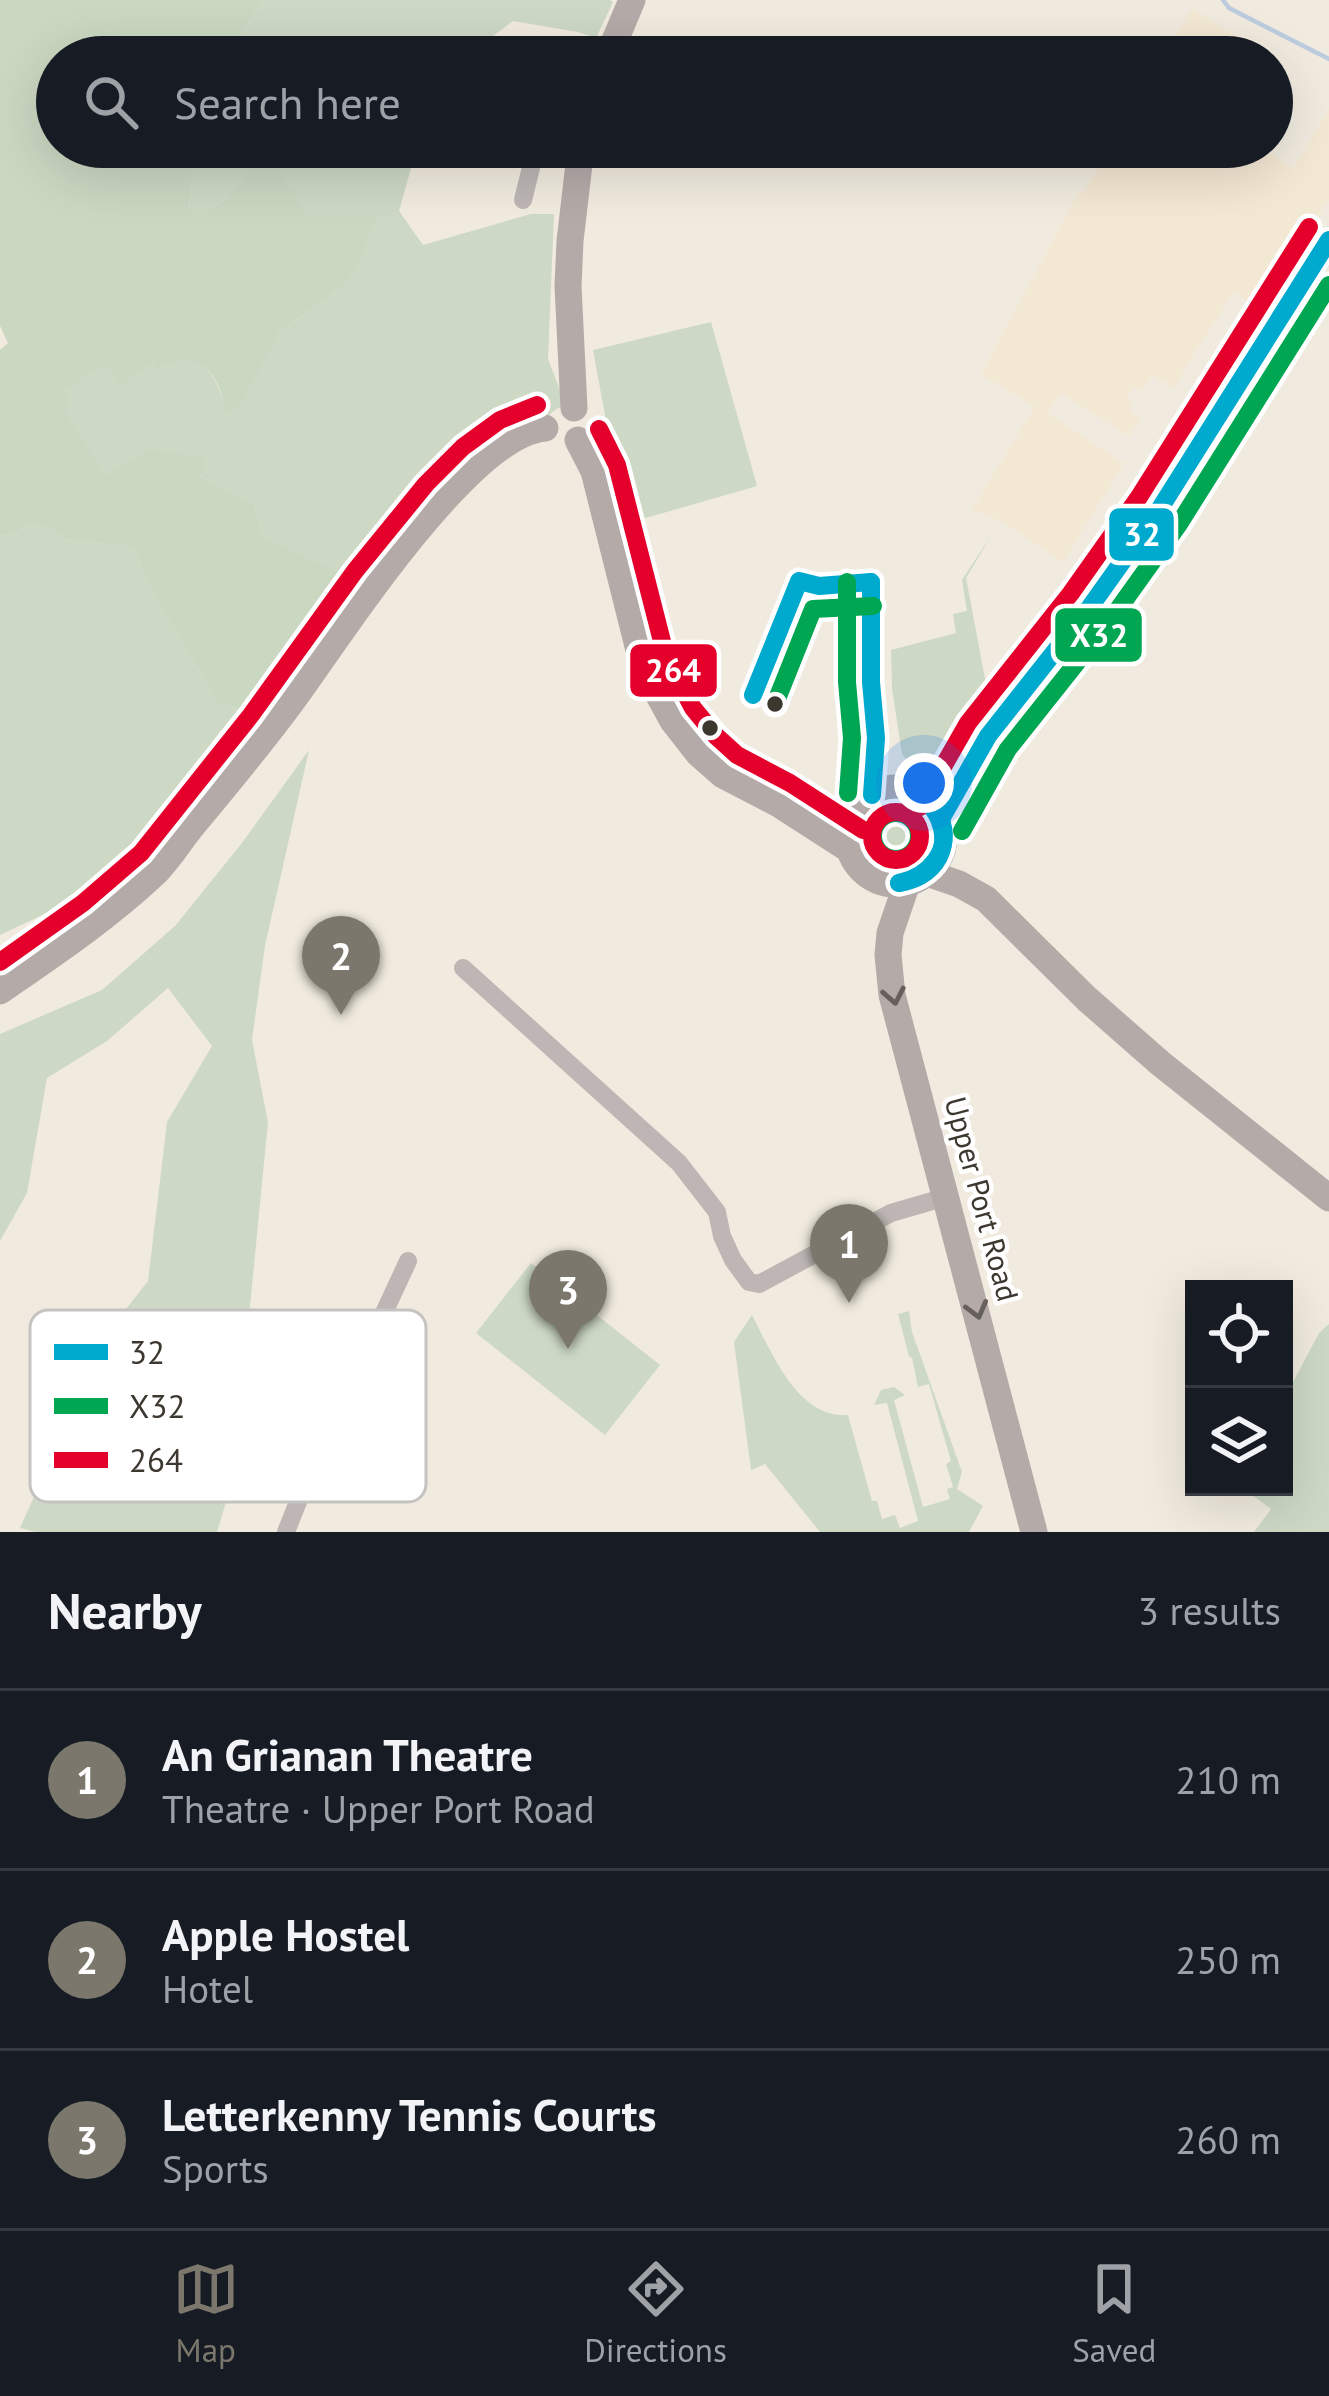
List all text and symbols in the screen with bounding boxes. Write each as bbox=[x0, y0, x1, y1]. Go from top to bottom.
search box bbox=[36, 36, 1293, 168]
icon: search bbox=[78, 69, 144, 135]
text: Search here bbox=[174, 73, 401, 131]
line badge: 32 bbox=[1107, 506, 1176, 563]
text: 32 bbox=[1123, 512, 1161, 555]
line badge: X32 bbox=[1053, 606, 1144, 664]
text: X32 bbox=[1070, 613, 1128, 656]
line badge: 264 bbox=[628, 642, 719, 699]
text: 264 bbox=[645, 648, 701, 691]
unlabelled marker bbox=[764, 693, 786, 715]
unlabelled marker bbox=[699, 717, 721, 739]
your location bbox=[894, 753, 954, 813]
pin: 2 bbox=[302, 916, 380, 1015]
one-way arrow bbox=[880, 986, 906, 1006]
street label: Upper Port Road bbox=[936, 1092, 1028, 1305]
pin: 1 bbox=[810, 1204, 888, 1303]
pin: 3 bbox=[529, 1250, 607, 1349]
map controls bbox=[1185, 1280, 1293, 1496]
button: locate bbox=[1185, 1280, 1293, 1388]
one-way arrow bbox=[962, 1299, 987, 1320]
legend bbox=[30, 1310, 426, 1502]
text: 32 bbox=[129, 1330, 165, 1373]
text: X32 bbox=[129, 1384, 185, 1427]
button: layers bbox=[1185, 1388, 1293, 1496]
text: 264 bbox=[129, 1438, 183, 1481]
text: Nearby bbox=[48, 1577, 202, 1643]
text: 3 results bbox=[1138, 1585, 1281, 1636]
text: An Grianan Theatre bbox=[162, 1725, 533, 1783]
text: 1 bbox=[76, 1754, 98, 1805]
text: 210 m bbox=[1175, 1754, 1281, 1805]
text: Theatre · Upper Port Road bbox=[162, 1783, 595, 1834]
text: Apple Hostel bbox=[162, 1905, 409, 1963]
text: 2 bbox=[76, 1934, 98, 1985]
text: 250 m bbox=[1175, 1934, 1281, 1985]
text: Hotel bbox=[162, 1963, 253, 2014]
text: Letterkenny Tennis Courts bbox=[162, 2085, 656, 2143]
text: 3 bbox=[76, 2114, 98, 2165]
text: 260 m bbox=[1175, 2114, 1281, 2165]
text: Sports bbox=[162, 2143, 269, 2194]
tab: Map bbox=[173, 2256, 239, 2371]
tab: Directions bbox=[584, 2256, 727, 2371]
tab: Saved bbox=[1072, 2256, 1156, 2371]

